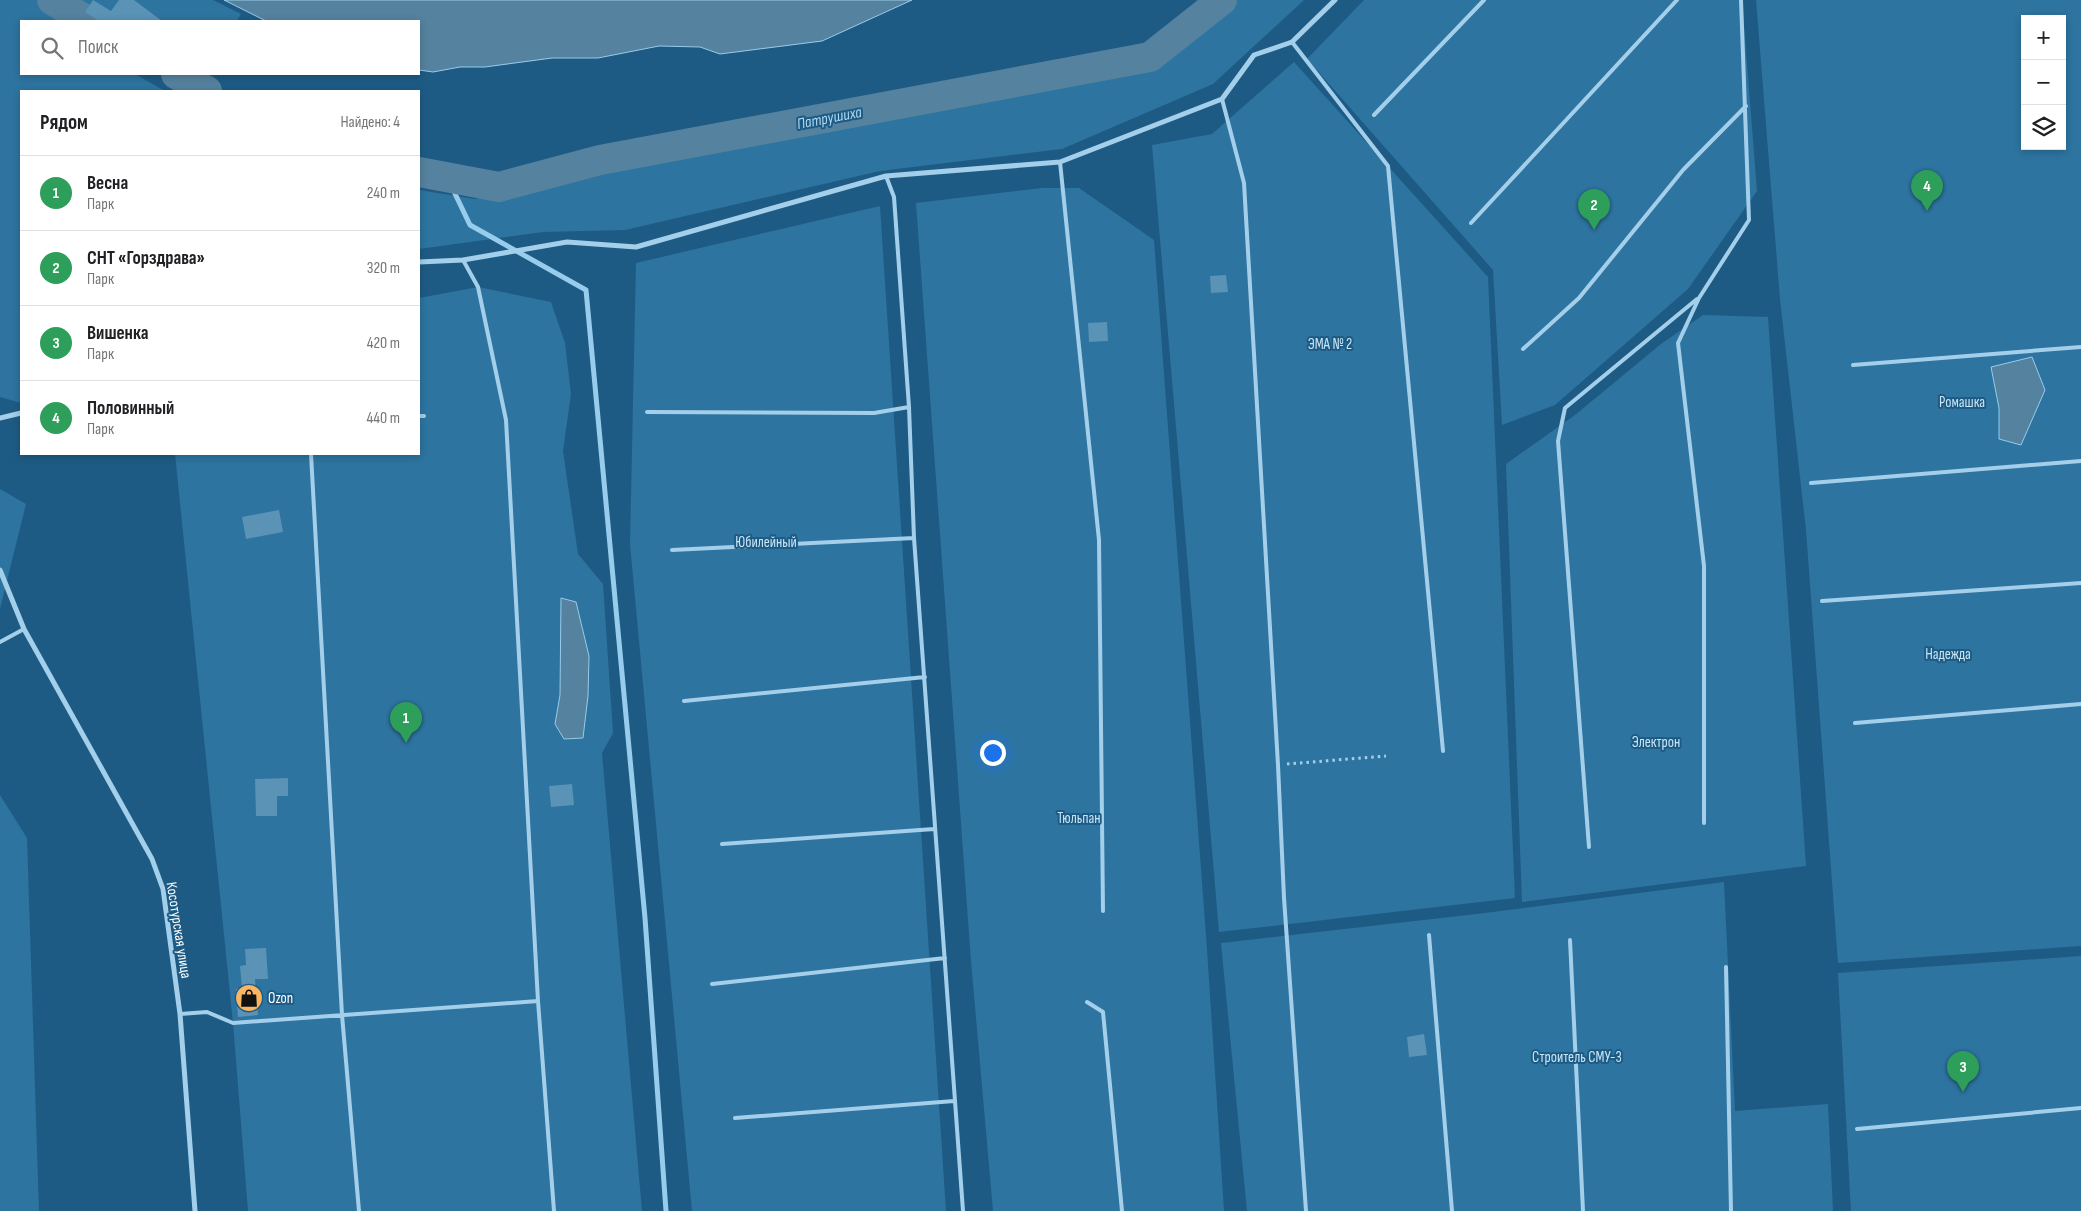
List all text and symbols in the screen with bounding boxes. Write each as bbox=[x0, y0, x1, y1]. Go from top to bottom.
map controls bbox=[2021, 15, 2066, 150]
button: + bbox=[2021, 15, 2066, 60]
search box bbox=[20, 20, 420, 75]
icon: search bbox=[38, 34, 66, 62]
text: Поиск bbox=[78, 36, 118, 59]
button: − bbox=[2021, 60, 2066, 105]
water label: Патрушиха bbox=[795, 103, 864, 134]
button: layers bbox=[2021, 105, 2066, 150]
text: Рядом bbox=[40, 110, 88, 135]
text: Найдено: 4 bbox=[340, 113, 400, 132]
pin: 4 bbox=[1911, 170, 1943, 211]
text: Весна bbox=[87, 172, 128, 195]
text: 1 bbox=[53, 184, 59, 203]
text: 240 m bbox=[367, 184, 400, 203]
pin: 2 bbox=[1578, 189, 1610, 230]
text: Парк bbox=[87, 195, 114, 214]
text: СНТ «Горздрава» bbox=[87, 247, 205, 270]
text: 2 bbox=[52, 259, 60, 278]
text: 320 m bbox=[367, 259, 400, 278]
text: Парк bbox=[87, 270, 114, 289]
text: Вишенка bbox=[87, 322, 149, 345]
text: 3 bbox=[52, 334, 60, 353]
text: 420 m bbox=[367, 334, 400, 353]
park label: ЭМА № 2 bbox=[1308, 335, 1352, 354]
text: Парк bbox=[87, 345, 114, 364]
park label: Ромашка bbox=[1939, 393, 1985, 412]
text: Половинный bbox=[87, 397, 174, 420]
text: 4 bbox=[52, 409, 60, 428]
text: 440 m bbox=[367, 409, 400, 428]
text: Парк bbox=[87, 420, 114, 439]
park label: Юбилейный bbox=[735, 533, 797, 552]
park label: Надежда bbox=[1925, 645, 1971, 664]
pin: 1 bbox=[390, 702, 422, 743]
park label: Электрон bbox=[1632, 733, 1680, 752]
your location bbox=[980, 740, 1006, 766]
park label: Тюльпан bbox=[1057, 809, 1101, 828]
street label: Косотурская улица bbox=[162, 880, 196, 980]
shop icon: Ozon bbox=[234, 983, 264, 1013]
place label: Ozon bbox=[268, 989, 293, 1008]
park label: Строитель СМУ-3 bbox=[1532, 1048, 1622, 1067]
pin: 3 bbox=[1947, 1051, 1979, 1092]

